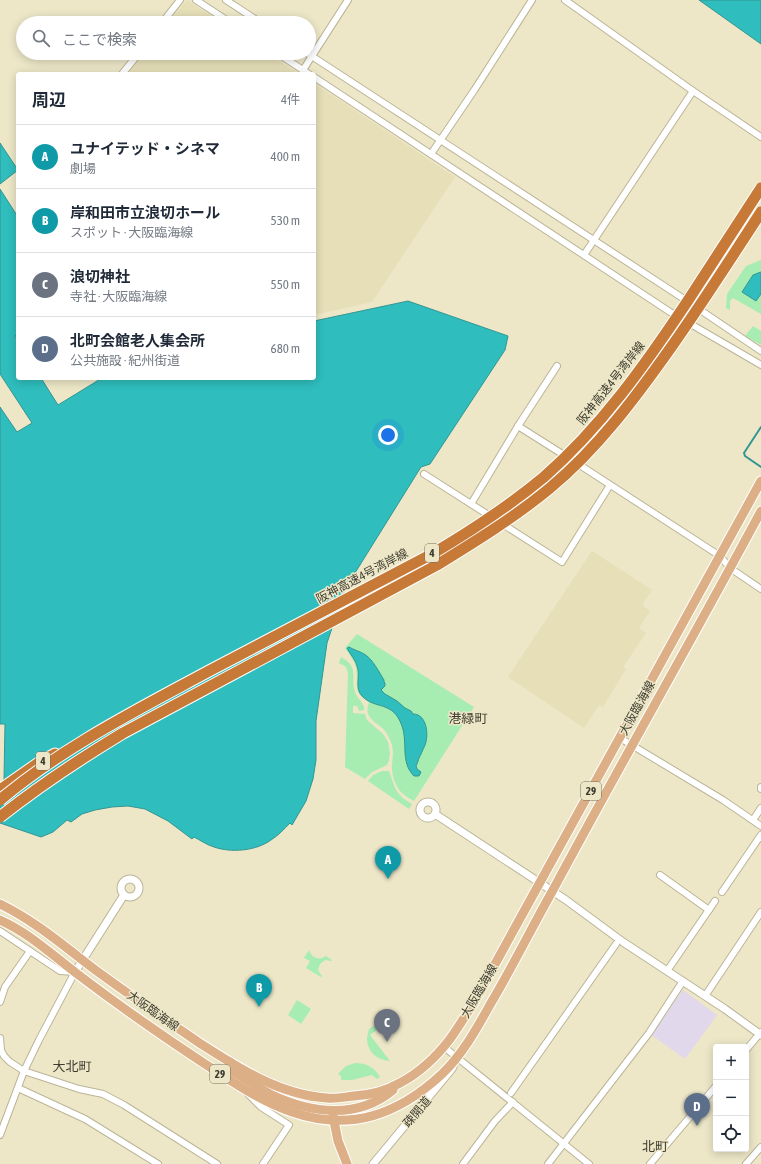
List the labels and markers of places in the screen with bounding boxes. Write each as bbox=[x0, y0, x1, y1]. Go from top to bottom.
pin: A bbox=[375, 846, 401, 879]
pin: B bbox=[246, 974, 272, 1007]
pin: C bbox=[374, 1009, 400, 1042]
pin: D bbox=[684, 1093, 710, 1126]

